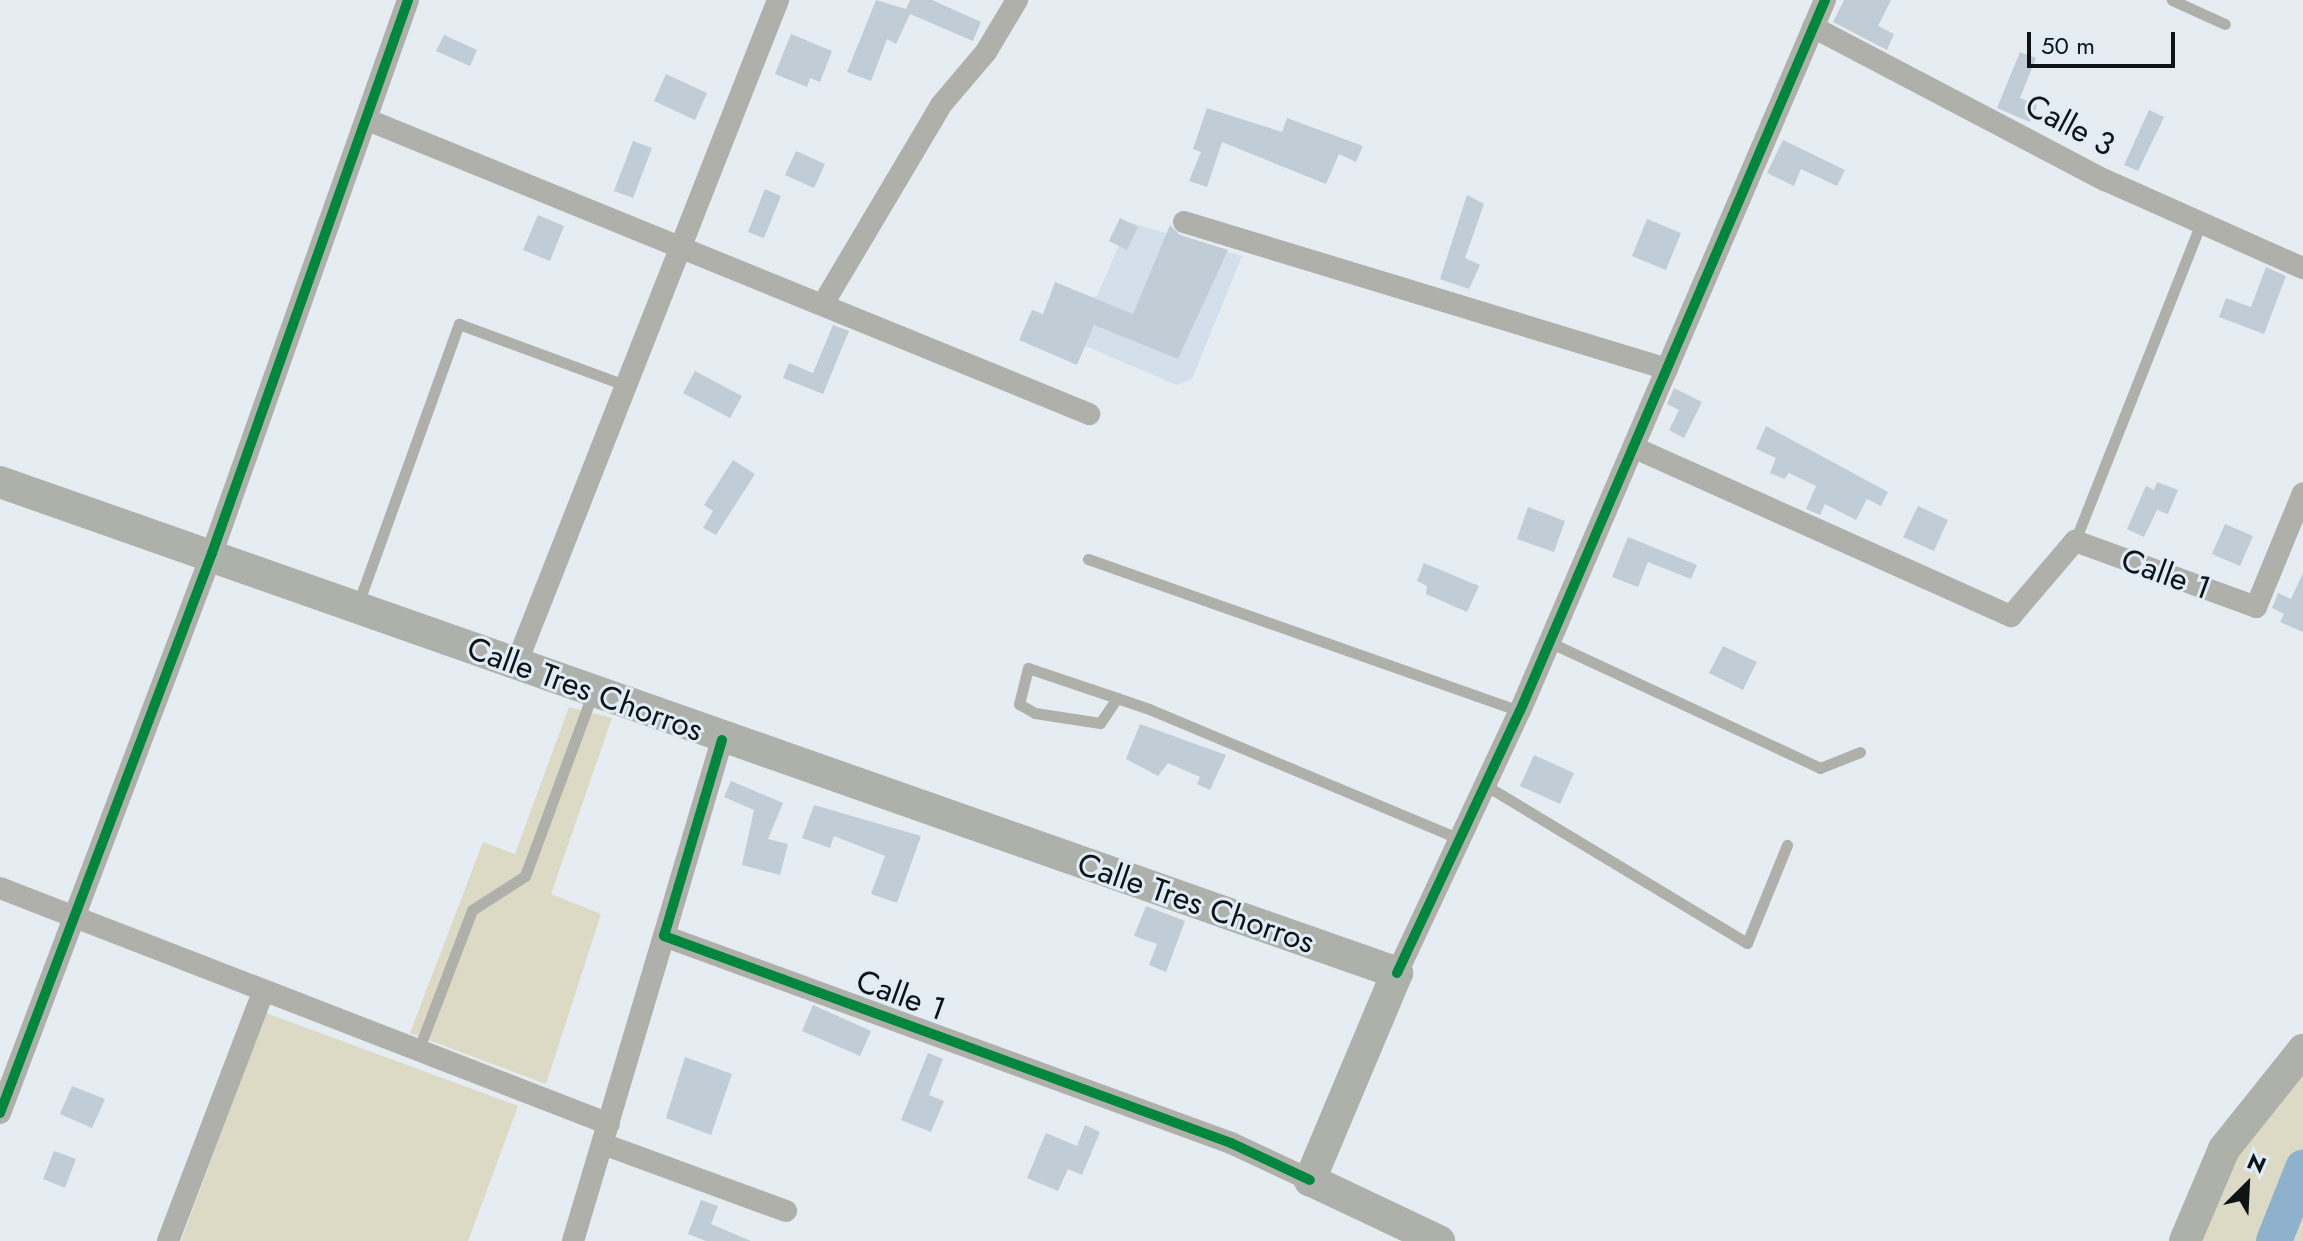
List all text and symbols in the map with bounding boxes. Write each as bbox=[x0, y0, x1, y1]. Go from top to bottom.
scale bar bbox=[2031, 16, 2179, 66]
text: 50 m bbox=[2041, 28, 2095, 63]
street label: Calle 3 bbox=[2019, 86, 2121, 164]
street label: Calle 1 bbox=[2116, 540, 2216, 608]
street label: Calle Tres Chorros bbox=[462, 629, 708, 749]
street label: Calle Tres Chorros bbox=[1073, 844, 1319, 962]
street label: Calle 1 bbox=[851, 961, 951, 1029]
north arrow bbox=[2207, 1145, 2287, 1225]
text: N bbox=[2242, 1145, 2271, 1181]

